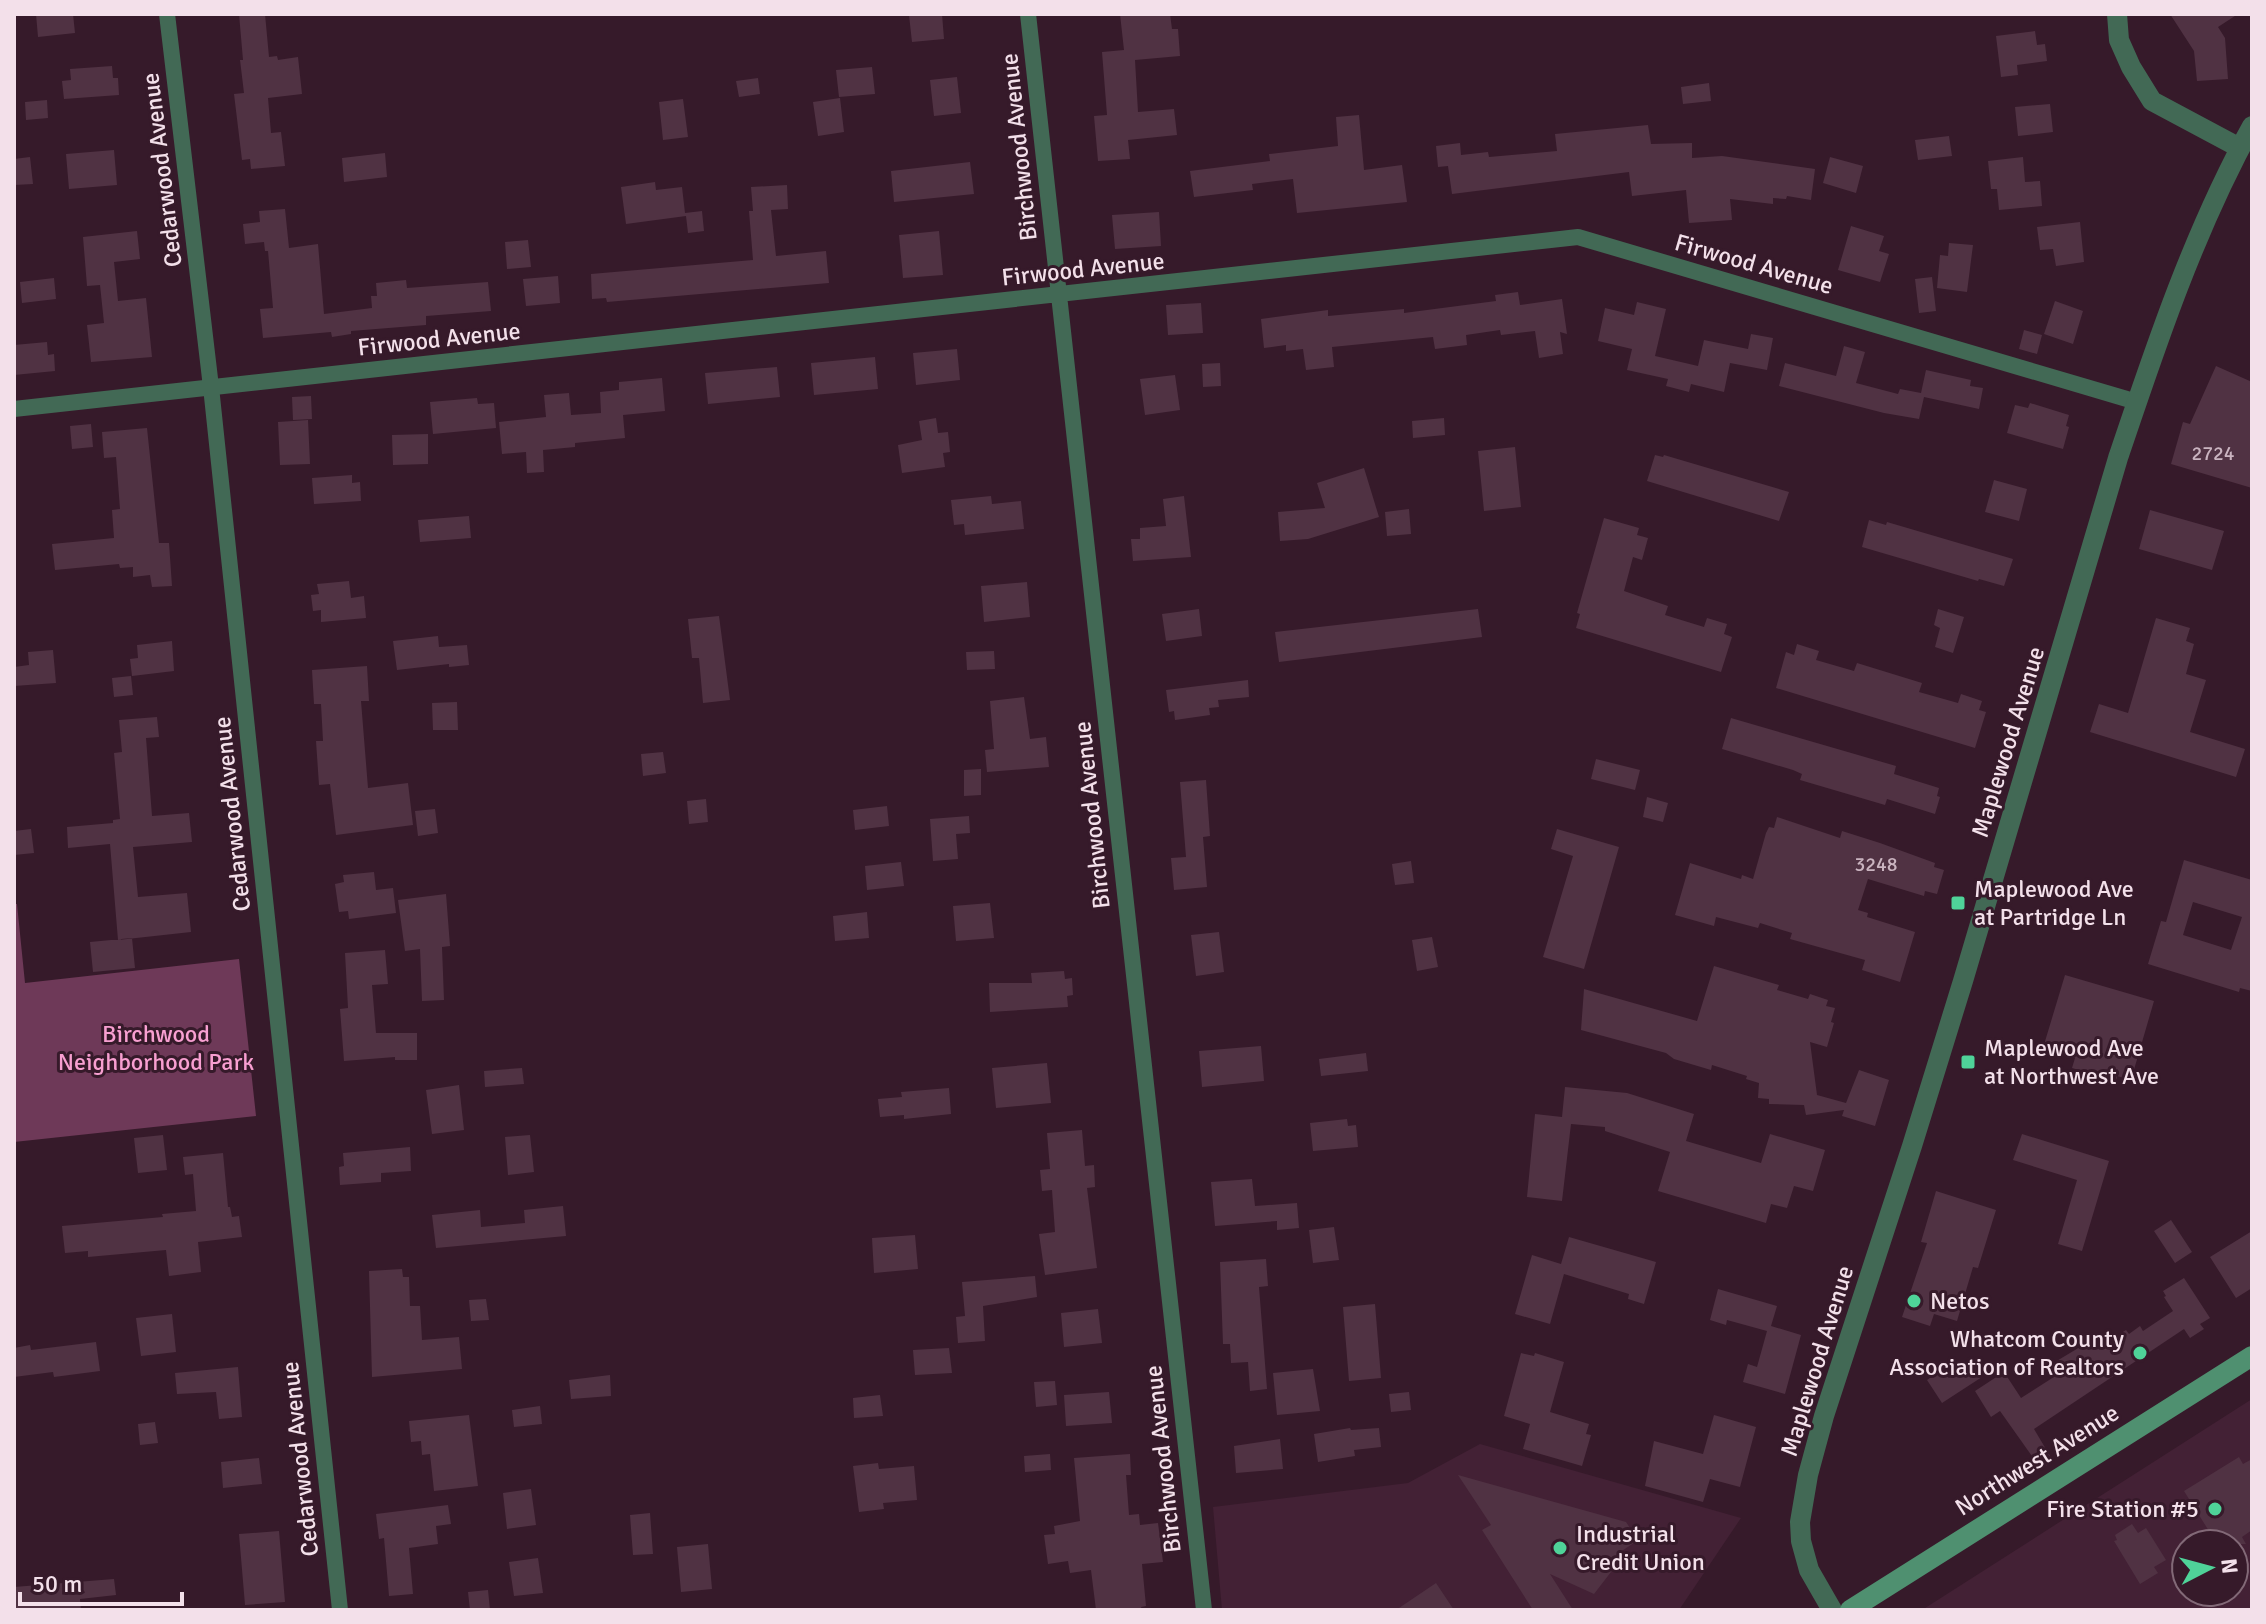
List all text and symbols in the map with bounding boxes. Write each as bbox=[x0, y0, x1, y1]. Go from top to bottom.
street label: Birchwood Avenue bbox=[994, 52, 1044, 242]
street label: Cedarwood Avenue bbox=[135, 71, 189, 269]
street label: Firwood Avenue bbox=[1671, 227, 1837, 301]
street label: Firwood Avenue bbox=[1000, 246, 1166, 292]
street label: Firwood Avenue bbox=[356, 316, 522, 362]
house number: 2724 bbox=[2191, 441, 2235, 466]
street label: Maplewood Avenue bbox=[1965, 643, 2051, 841]
street label: Cedarwood Avenue bbox=[207, 715, 257, 913]
street label: Birchwood Avenue bbox=[1067, 720, 1117, 910]
house number: 3248 bbox=[1854, 852, 1898, 877]
place label: Maplewood Ave at Partridge Ln bbox=[1974, 874, 2134, 932]
marker: Maplewood Ave at Partridge Ln bbox=[1949, 894, 1967, 912]
park label: Birchwood Neighborhood Park bbox=[58, 1019, 254, 1077]
place label: Maplewood Ave at Northwest Ave bbox=[1984, 1033, 2159, 1091]
marker: Maplewood Ave at Northwest Ave bbox=[1959, 1053, 1977, 1071]
street label: Maplewood Avenue bbox=[1774, 1262, 1860, 1460]
place label: Netos bbox=[1930, 1286, 1989, 1316]
marker: Netos bbox=[1905, 1292, 1923, 1310]
place label: Whatcom County Association of Realtors bbox=[1889, 1324, 2124, 1382]
marker: Whatcom County Association of Realtors bbox=[2131, 1344, 2149, 1362]
street label: Cedarwood Avenue bbox=[275, 1360, 325, 1558]
street label: Birchwood Avenue bbox=[1138, 1364, 1188, 1554]
street label: Northwest Avenue bbox=[1950, 1398, 2124, 1522]
place label: Fire Station #5 bbox=[2046, 1494, 2199, 1524]
marker: Fire Station #5 bbox=[2206, 1500, 2224, 1518]
place label: Industrial Credit Union bbox=[1576, 1519, 1705, 1577]
north arrow bbox=[2170, 1528, 2250, 1608]
marker: Industrial Credit Union bbox=[1551, 1539, 1569, 1557]
scale bar bbox=[20, 1556, 182, 1606]
text: N bbox=[2215, 1557, 2244, 1575]
text: 50 m bbox=[32, 1569, 82, 1599]

